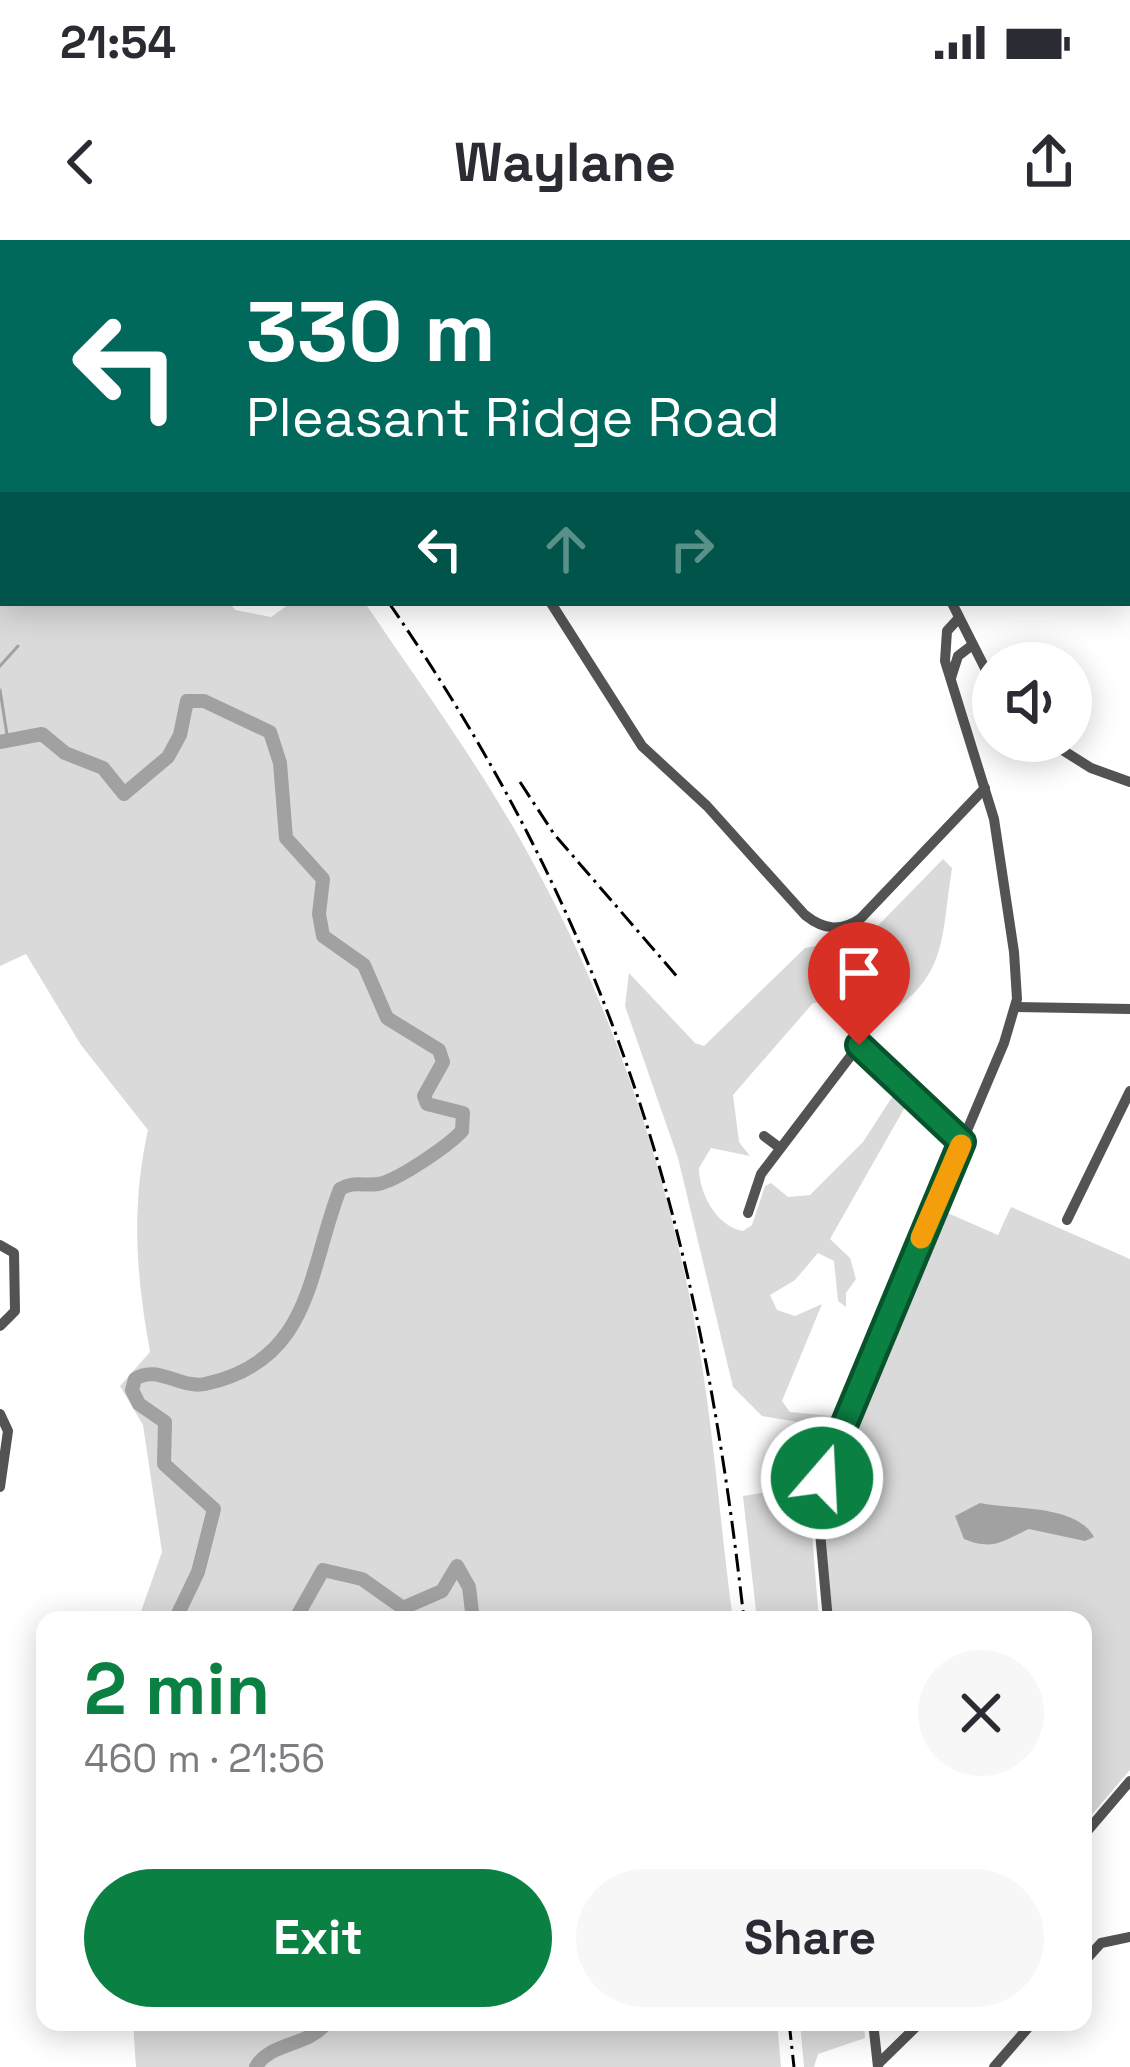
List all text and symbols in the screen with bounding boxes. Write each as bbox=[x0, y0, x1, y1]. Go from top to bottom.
text: 21:54 bbox=[60, 14, 176, 71]
text: Waylane bbox=[454, 128, 676, 197]
icon: back bbox=[48, 129, 114, 195]
icon: share bbox=[1016, 129, 1082, 195]
text: 330 m bbox=[246, 278, 496, 386]
icon: left bbox=[48, 288, 204, 444]
text: Pleasant Ridge Road bbox=[246, 383, 780, 452]
icon: left bbox=[407, 516, 473, 582]
icon: ahead bbox=[533, 516, 599, 582]
icon: right bbox=[659, 516, 725, 582]
map controls bbox=[972, 642, 1092, 762]
button: sound bbox=[972, 642, 1092, 762]
pin bbox=[808, 922, 910, 1045]
icon: arrive bbox=[826, 940, 892, 1006]
position arrow bbox=[759, 1415, 885, 1541]
text: 2 min bbox=[84, 1643, 270, 1735]
button: close bbox=[918, 1650, 1044, 1776]
text: 460 m · 21:56 bbox=[84, 1734, 325, 1783]
button: Exit bbox=[84, 1869, 552, 2007]
button: Share bbox=[576, 1869, 1044, 2007]

